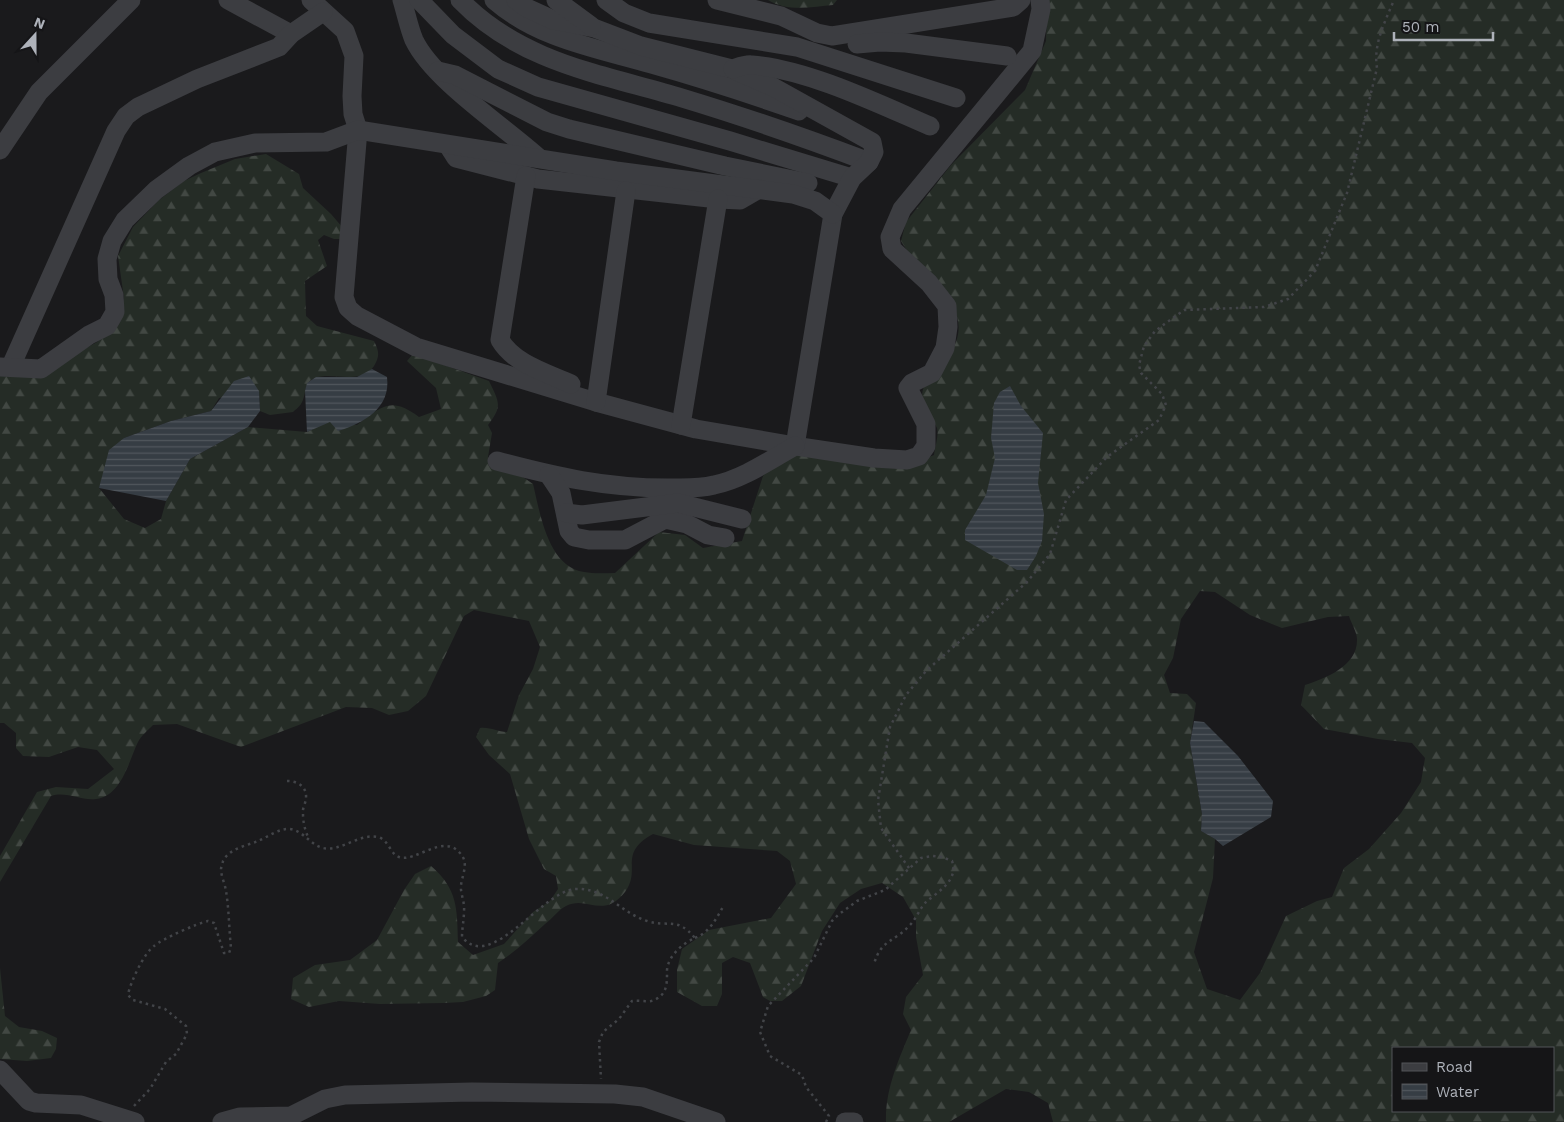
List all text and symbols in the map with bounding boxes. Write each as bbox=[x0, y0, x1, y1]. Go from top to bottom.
north arrow bbox=[10, 10, 60, 60]
scale bar bbox=[1394, 10, 1493, 42]
text: N bbox=[32, 14, 47, 32]
text: 50 m bbox=[1402, 18, 1439, 36]
legend bbox=[1392, 1047, 1554, 1112]
text: Road bbox=[1436, 1058, 1473, 1076]
text: Water bbox=[1436, 1083, 1479, 1101]

